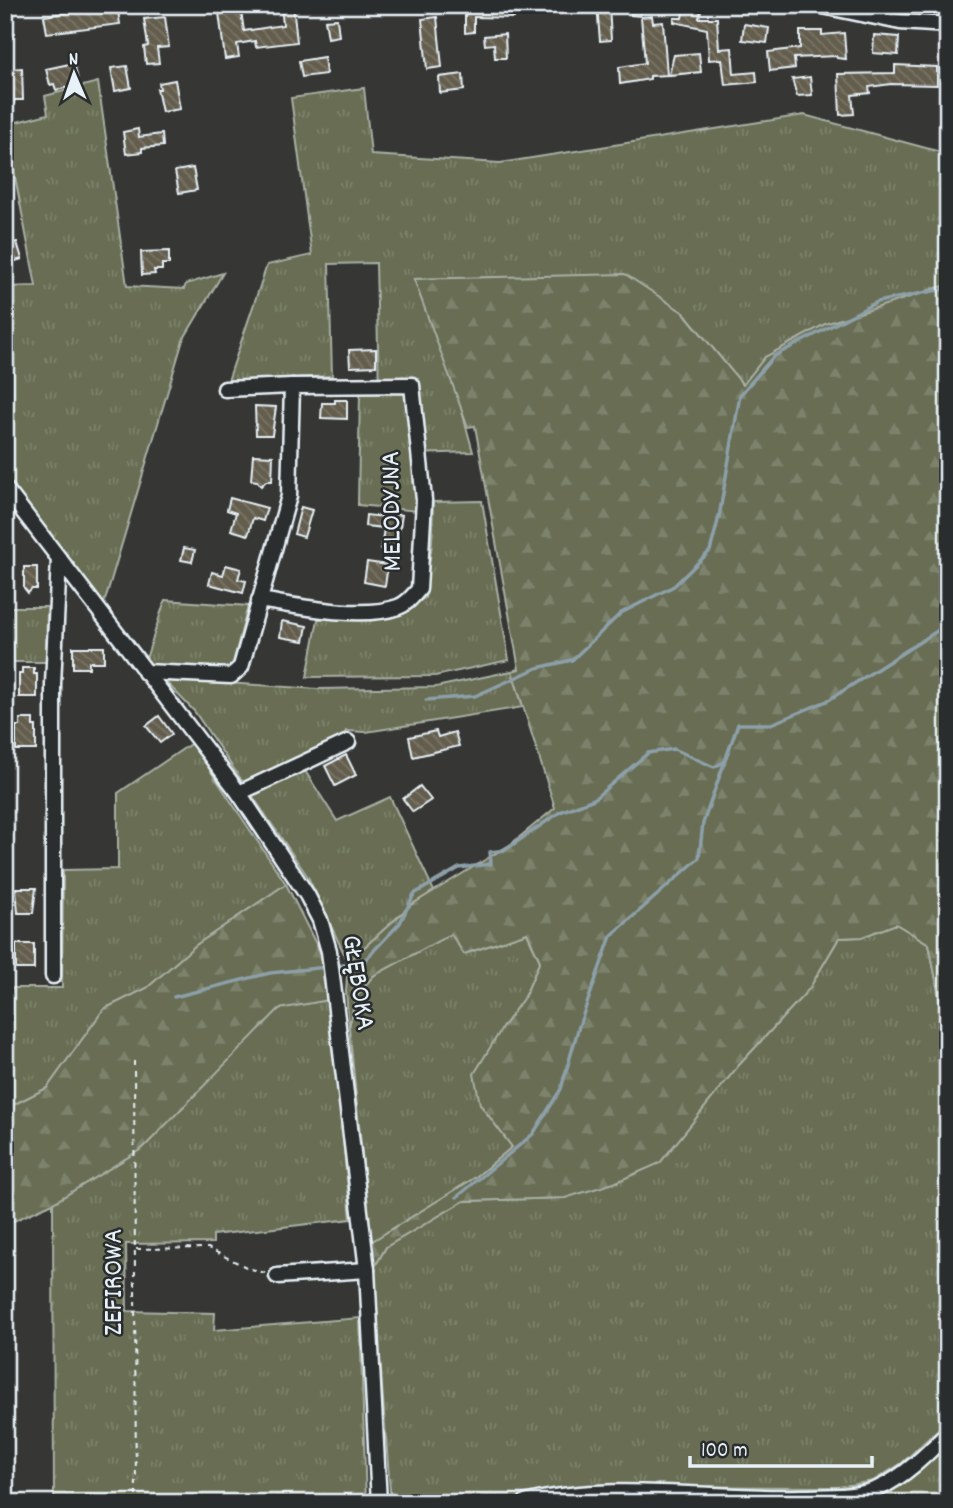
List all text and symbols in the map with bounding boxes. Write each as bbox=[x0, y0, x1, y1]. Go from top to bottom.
north arrow bbox=[38, 38, 108, 108]
text: N bbox=[68, 47, 79, 74]
street label: MELODYJNA bbox=[373, 450, 415, 572]
street label: GŁĘBOKA bbox=[329, 932, 383, 1034]
street label: ZEFIROWA bbox=[96, 1228, 136, 1336]
scale bar bbox=[690, 1424, 872, 1468]
text: 100 m bbox=[701, 1437, 748, 1467]

